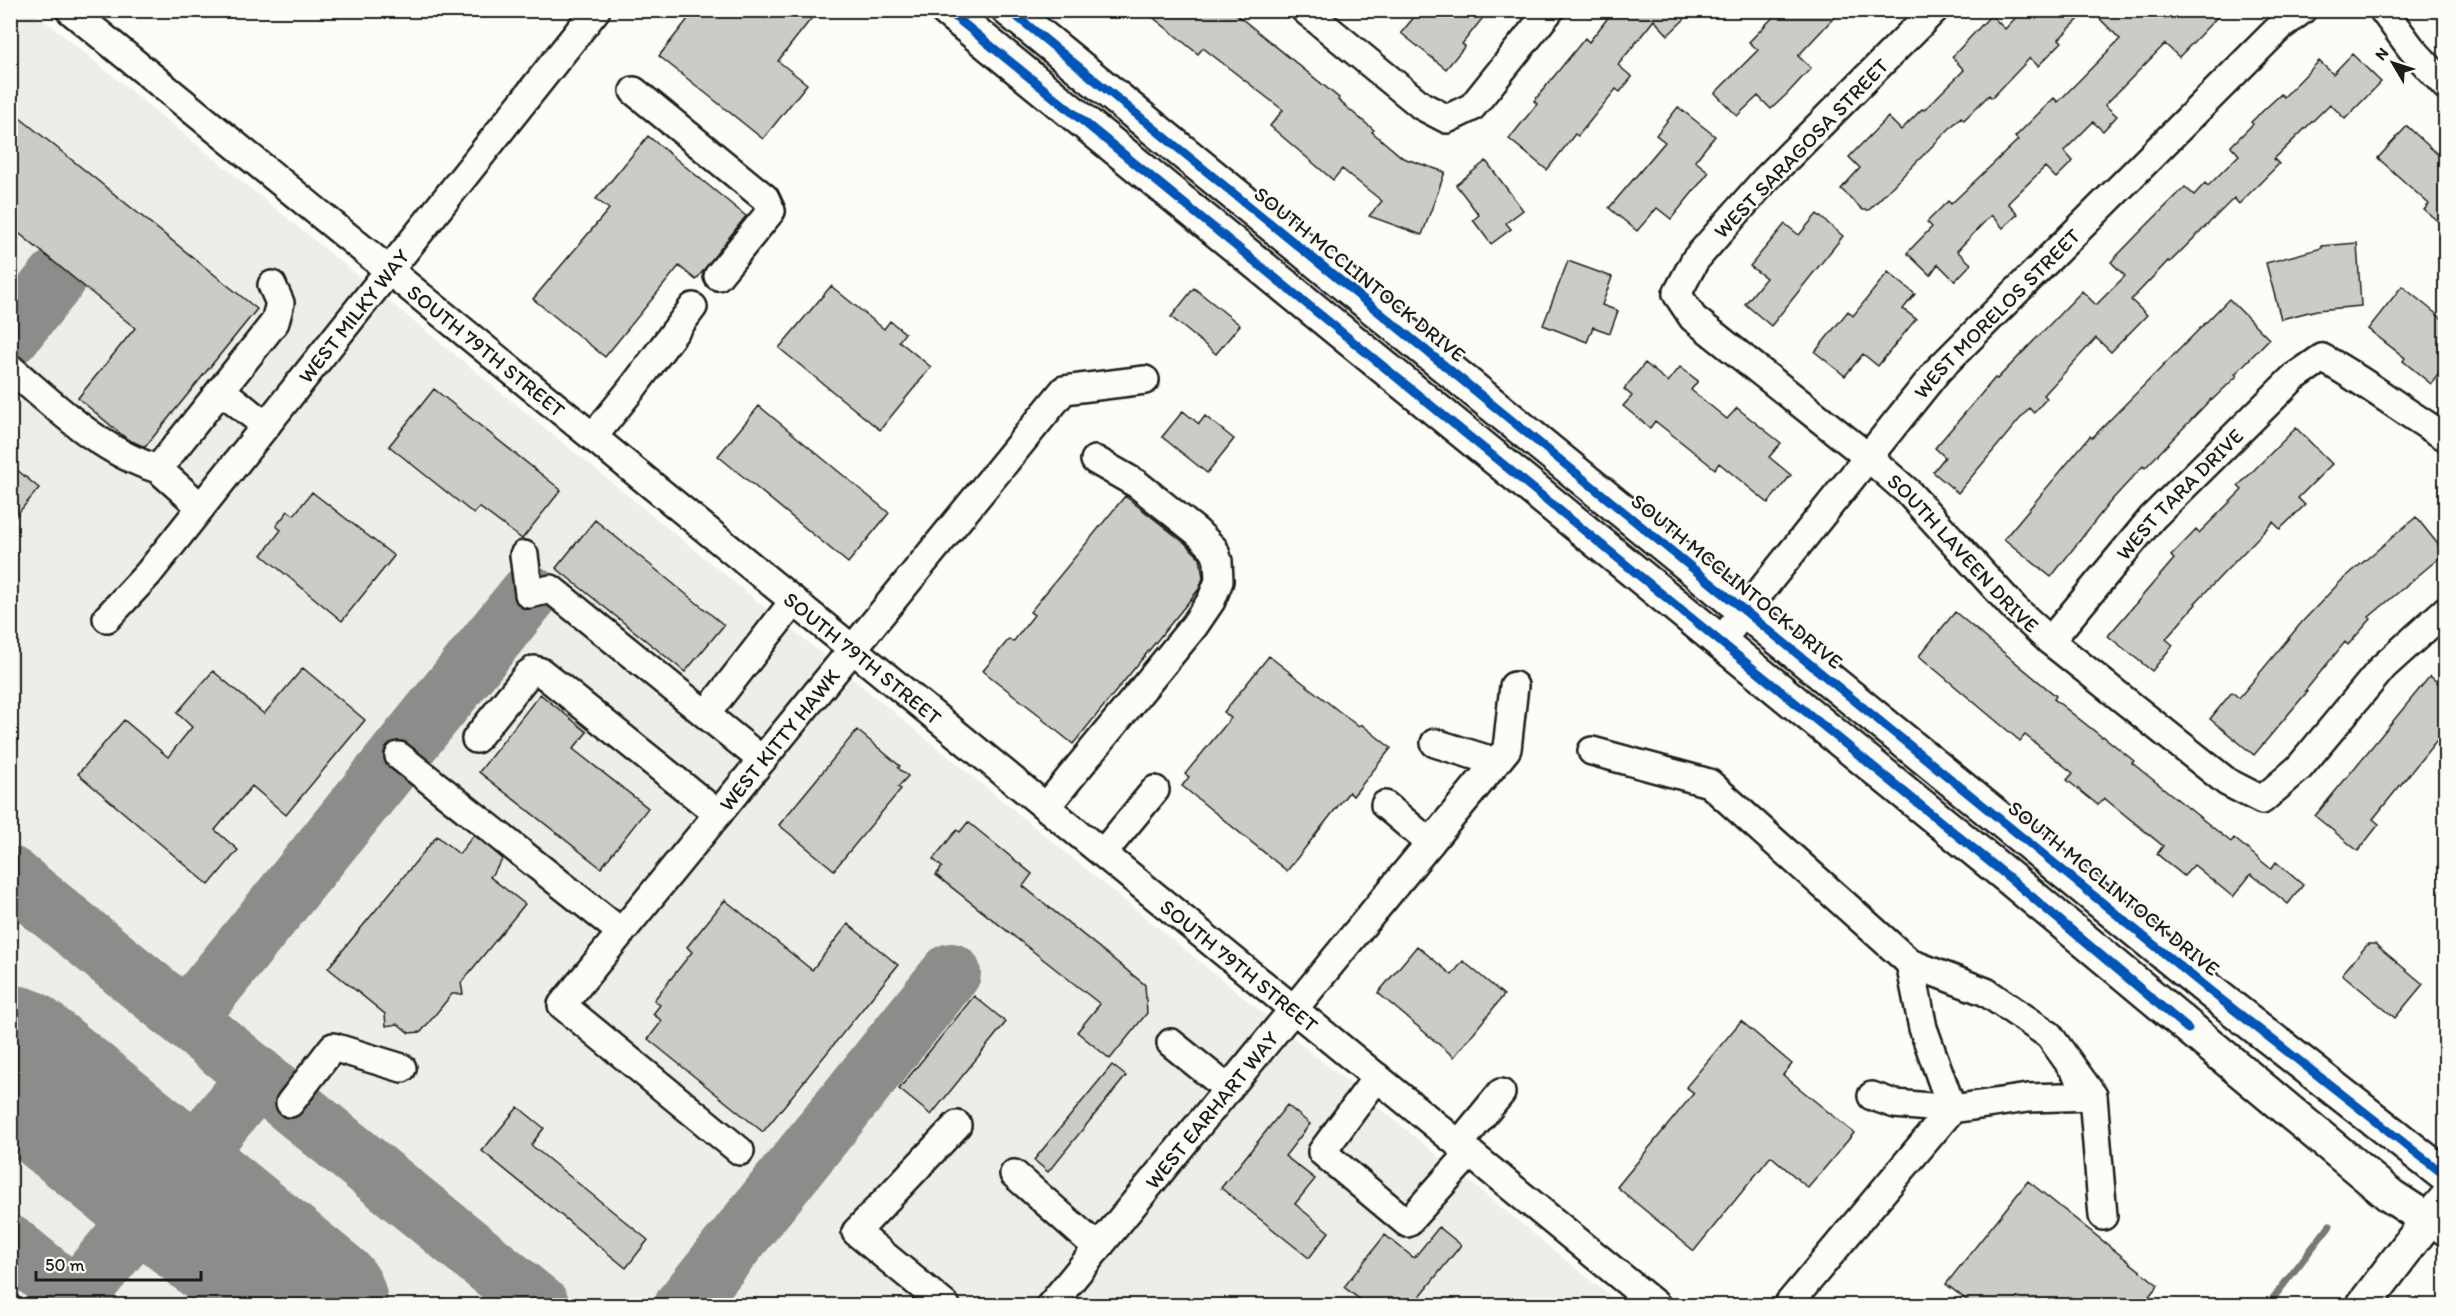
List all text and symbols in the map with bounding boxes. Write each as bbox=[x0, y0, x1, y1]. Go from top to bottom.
north arrow bbox=[2363, 33, 2423, 93]
text: N bbox=[2371, 44, 2393, 64]
street label: WEST SARAGOSA STREET bbox=[1708, 53, 1894, 243]
street label: SOUTH MCCLINTOCK DRIVE bbox=[1249, 181, 1471, 367]
street label: WEST MORELOS STREET bbox=[1908, 223, 2085, 403]
street label: WEST MILKY WAY bbox=[292, 244, 414, 388]
street label: SOUTH 79TH STREET bbox=[403, 279, 571, 422]
street label: WEST TARA DRIVE bbox=[2110, 423, 2248, 565]
street label: SOUTH LAVEEN DRIVE bbox=[1883, 468, 2044, 637]
street label: SOUTH MCCLINTOCK DRIVE bbox=[1626, 488, 1848, 674]
street label: SOUTH 79TH STREET bbox=[779, 586, 947, 730]
street label: WEST KITTY HAWK bbox=[713, 663, 845, 816]
street label: SOUTH MCCLINTOCK DRIVE bbox=[2003, 795, 2225, 981]
street label: SOUTH 79TH STREET bbox=[1156, 893, 1324, 1037]
street label: WEST EARHART WAY bbox=[1139, 1026, 1283, 1194]
scale bar bbox=[36, 1244, 201, 1282]
text: 50 m bbox=[45, 1254, 85, 1276]

